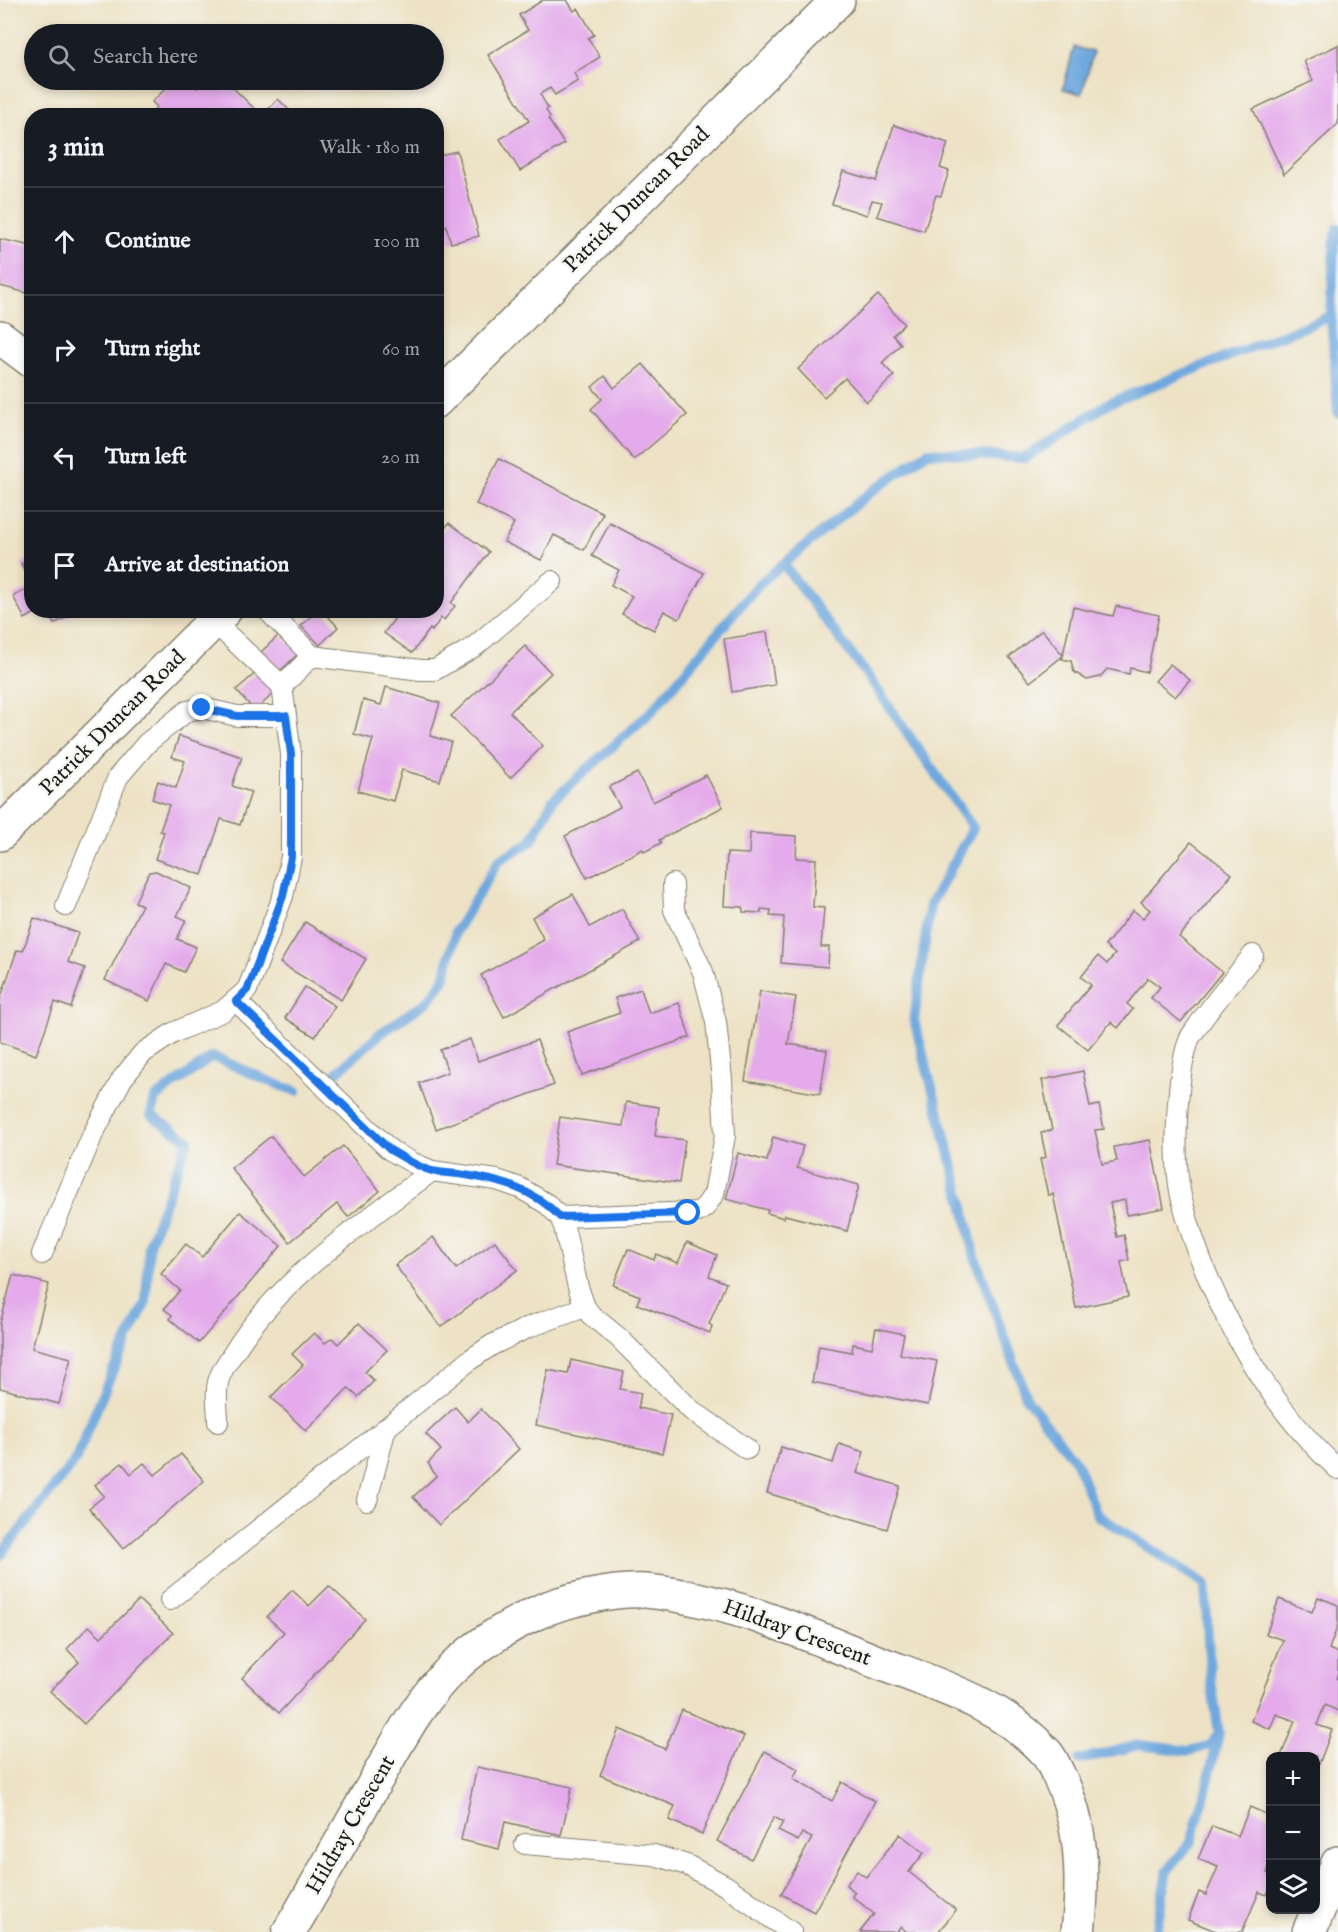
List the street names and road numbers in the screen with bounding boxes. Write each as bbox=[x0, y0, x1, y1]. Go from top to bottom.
street label: Patrick Duncan Road bbox=[558, 121, 716, 279]
street label: Patrick Duncan Road bbox=[34, 644, 192, 802]
street label: Hildray Crescent bbox=[719, 1593, 875, 1673]
street label: Hildray Crescent bbox=[300, 1750, 402, 1899]

